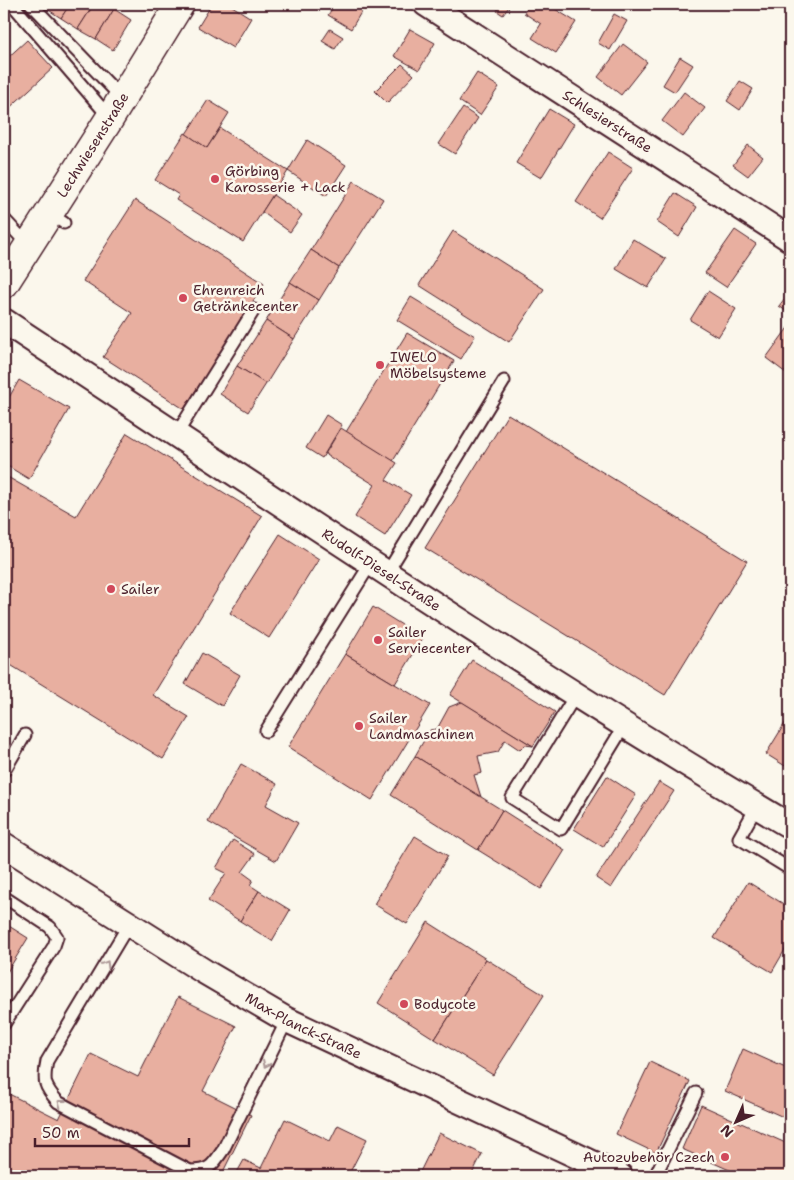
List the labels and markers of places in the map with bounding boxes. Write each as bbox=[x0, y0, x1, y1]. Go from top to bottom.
place label: Görbing Karosserie + Lack bbox=[225, 162, 346, 196]
marker: Görbing Karosserie + Lack bbox=[209, 173, 221, 185]
place label: Ehrenreich Getränkecenter bbox=[193, 281, 299, 315]
marker: Ehrenreich Getränkecenter bbox=[177, 292, 189, 304]
place label: IWELO Möbelsysteme bbox=[390, 348, 487, 382]
marker: IWELO Möbelsysteme bbox=[374, 359, 386, 371]
place label: Sailer bbox=[121, 580, 160, 598]
marker: Sailer bbox=[105, 583, 117, 595]
place label: Sailer Serviecenter bbox=[388, 623, 472, 657]
marker: Sailer Serviecenter bbox=[372, 634, 384, 646]
place label: Sailer Landmaschinen bbox=[369, 709, 474, 743]
marker: Sailer Landmaschinen bbox=[353, 720, 365, 732]
place label: Bodycote bbox=[414, 995, 476, 1013]
marker: Bodycote bbox=[398, 998, 410, 1010]
place label: Autozubehör Czech bbox=[583, 1148, 715, 1166]
marker: Autozubehör Czech bbox=[719, 1151, 731, 1163]

